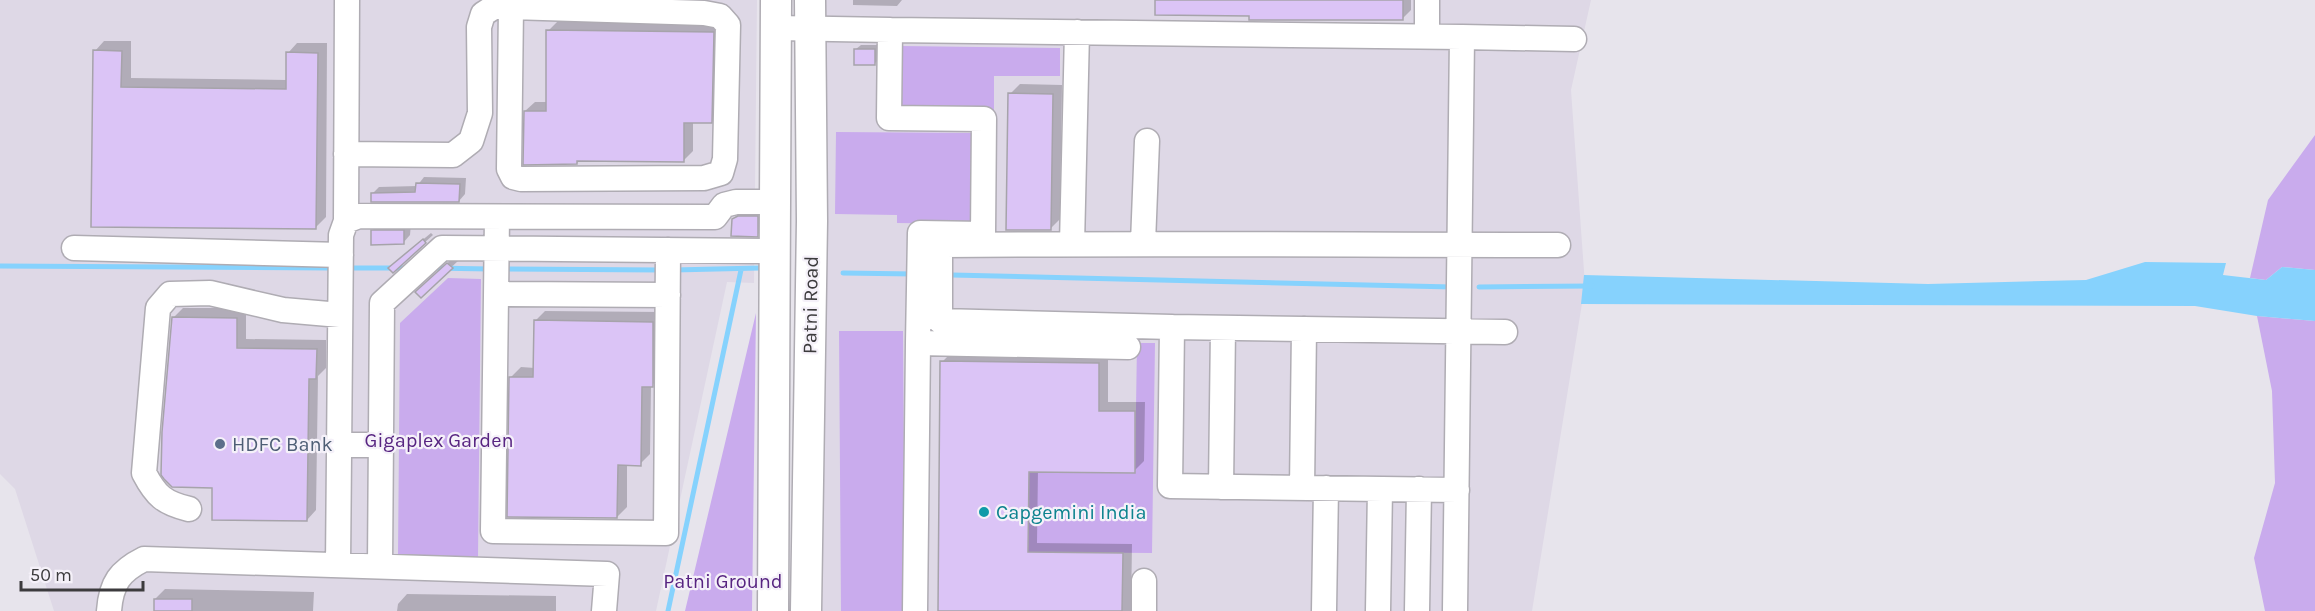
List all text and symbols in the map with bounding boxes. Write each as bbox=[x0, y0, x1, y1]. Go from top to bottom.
street label: Patni Road bbox=[798, 256, 823, 354]
park label: Gigaplex Garden bbox=[365, 429, 514, 452]
place label: HDFC Bank bbox=[232, 433, 333, 456]
marker: HDFC Bank bbox=[213, 437, 227, 451]
place label: Capgemini India bbox=[996, 501, 1146, 524]
marker: Capgemini India bbox=[977, 505, 991, 519]
scale bar bbox=[21, 554, 142, 592]
text: 50 m bbox=[30, 564, 72, 586]
park label: Patni Ground bbox=[663, 570, 783, 593]

